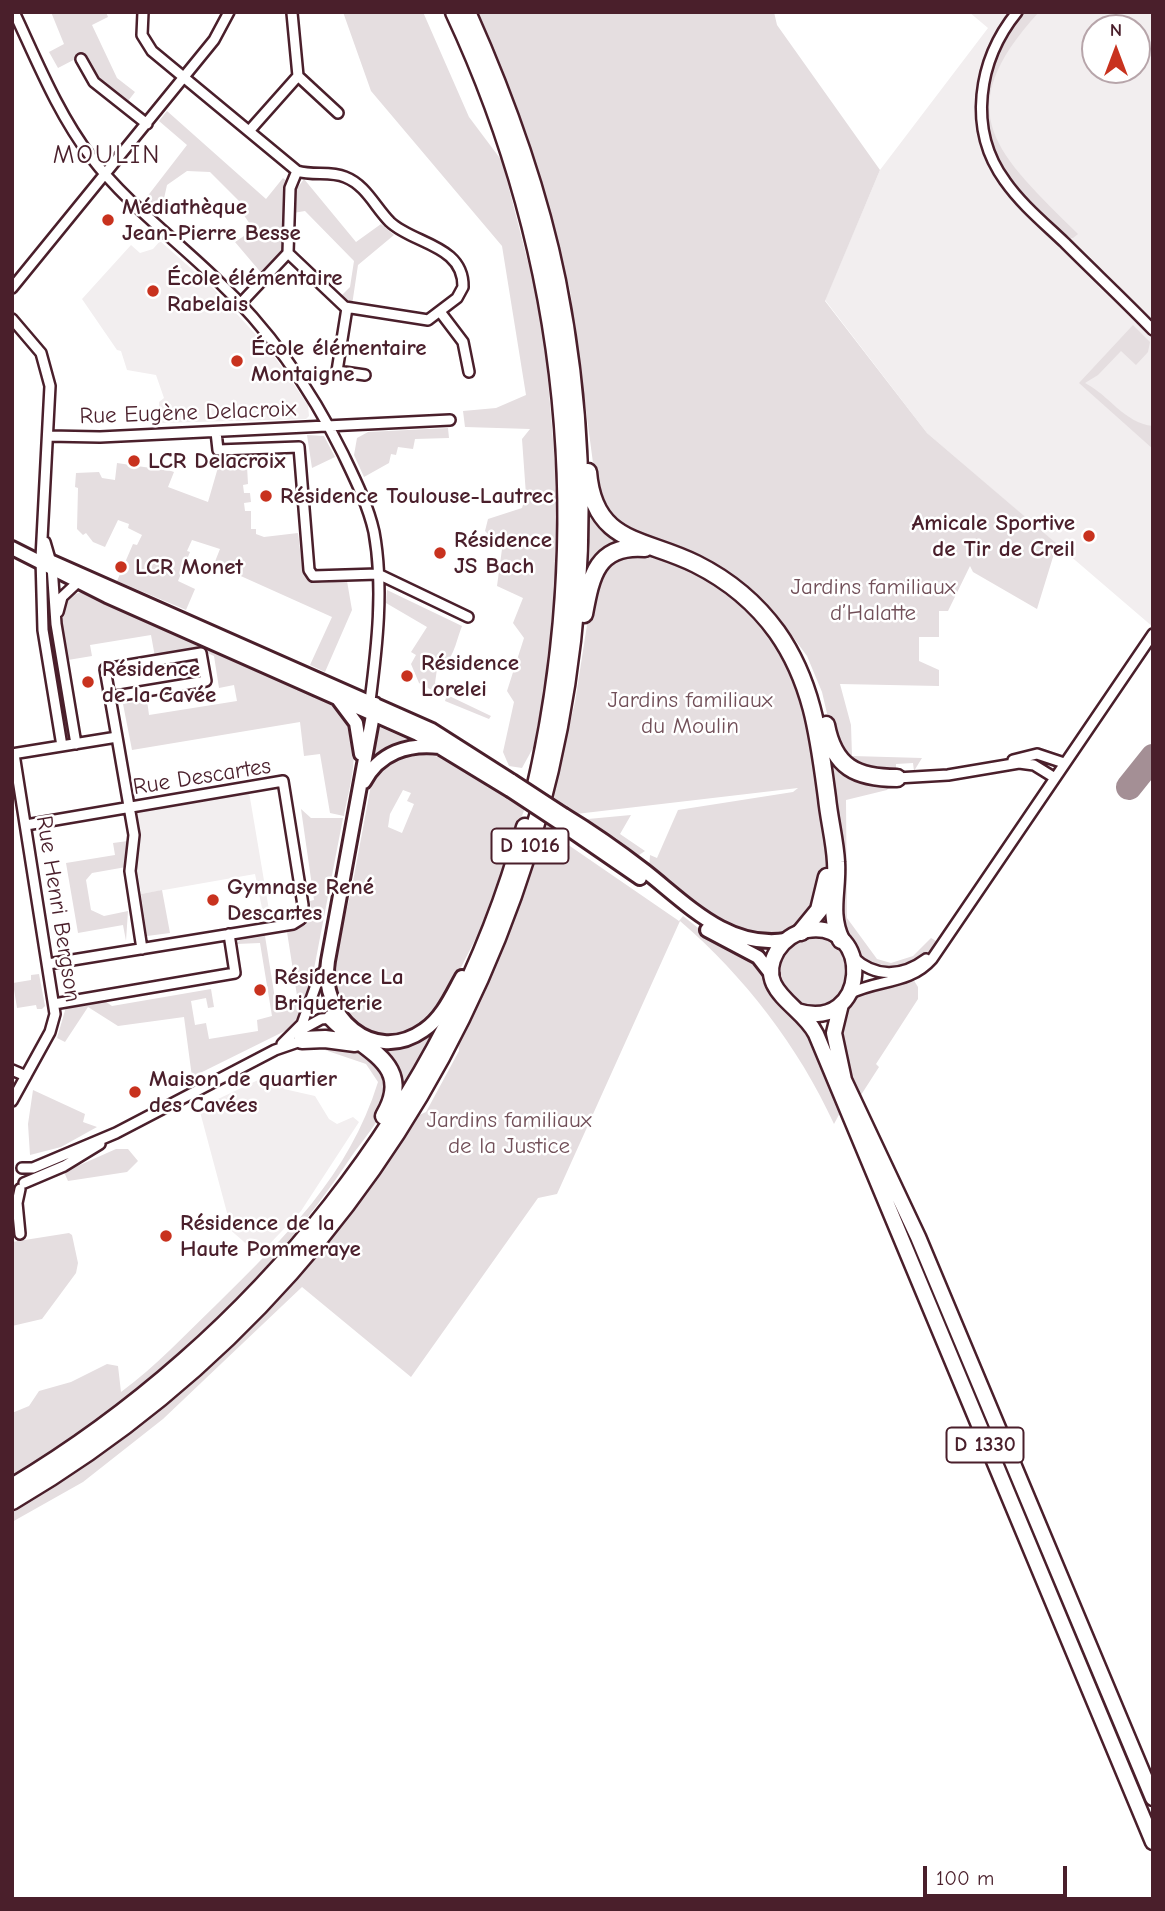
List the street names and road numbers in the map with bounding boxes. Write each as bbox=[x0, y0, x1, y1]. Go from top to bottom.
street label: Rue Eugène Delacroix bbox=[79, 395, 297, 431]
street label: Rue Descartes bbox=[131, 752, 273, 802]
street label: Rue Henri Bergson bbox=[30, 814, 86, 1004]
road number: D 1016 bbox=[491, 828, 568, 864]
road number: D 1330 bbox=[946, 1428, 1024, 1462]

